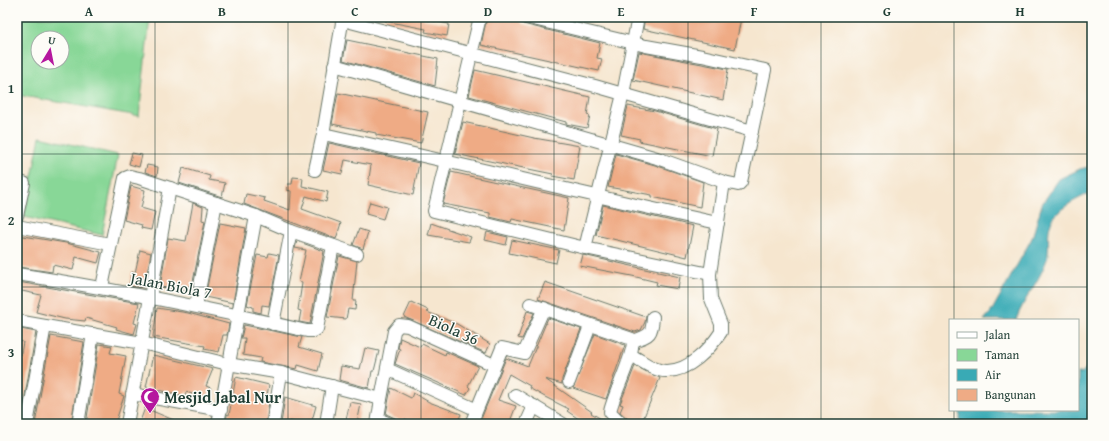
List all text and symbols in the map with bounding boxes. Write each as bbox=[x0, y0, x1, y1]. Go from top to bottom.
text: A bbox=[85, 2, 94, 21]
text: B bbox=[218, 2, 226, 21]
text: C bbox=[351, 2, 359, 21]
text: D bbox=[484, 2, 492, 21]
text: E bbox=[618, 2, 625, 21]
text: F bbox=[751, 2, 758, 21]
text: G bbox=[883, 2, 891, 21]
text: H bbox=[1015, 2, 1025, 21]
north arrow bbox=[30, 30, 70, 70]
text: U bbox=[47, 32, 57, 49]
text: 1 bbox=[8, 79, 14, 98]
text: 2 bbox=[8, 211, 15, 230]
street label: Jalan Biola 7 bbox=[126, 265, 214, 305]
street label: Biola 36 bbox=[425, 307, 483, 351]
legend bbox=[949, 319, 1079, 411]
text: Jalan bbox=[983, 326, 1010, 343]
text: 3 bbox=[8, 343, 14, 362]
text: Taman bbox=[985, 346, 1019, 363]
text: Air bbox=[985, 366, 1001, 383]
place label: Mesjid Jabal Nur bbox=[164, 385, 282, 409]
mosque icon: Mesjid Jabal Nur bbox=[139, 386, 161, 414]
text: Bangunan bbox=[985, 386, 1036, 403]

